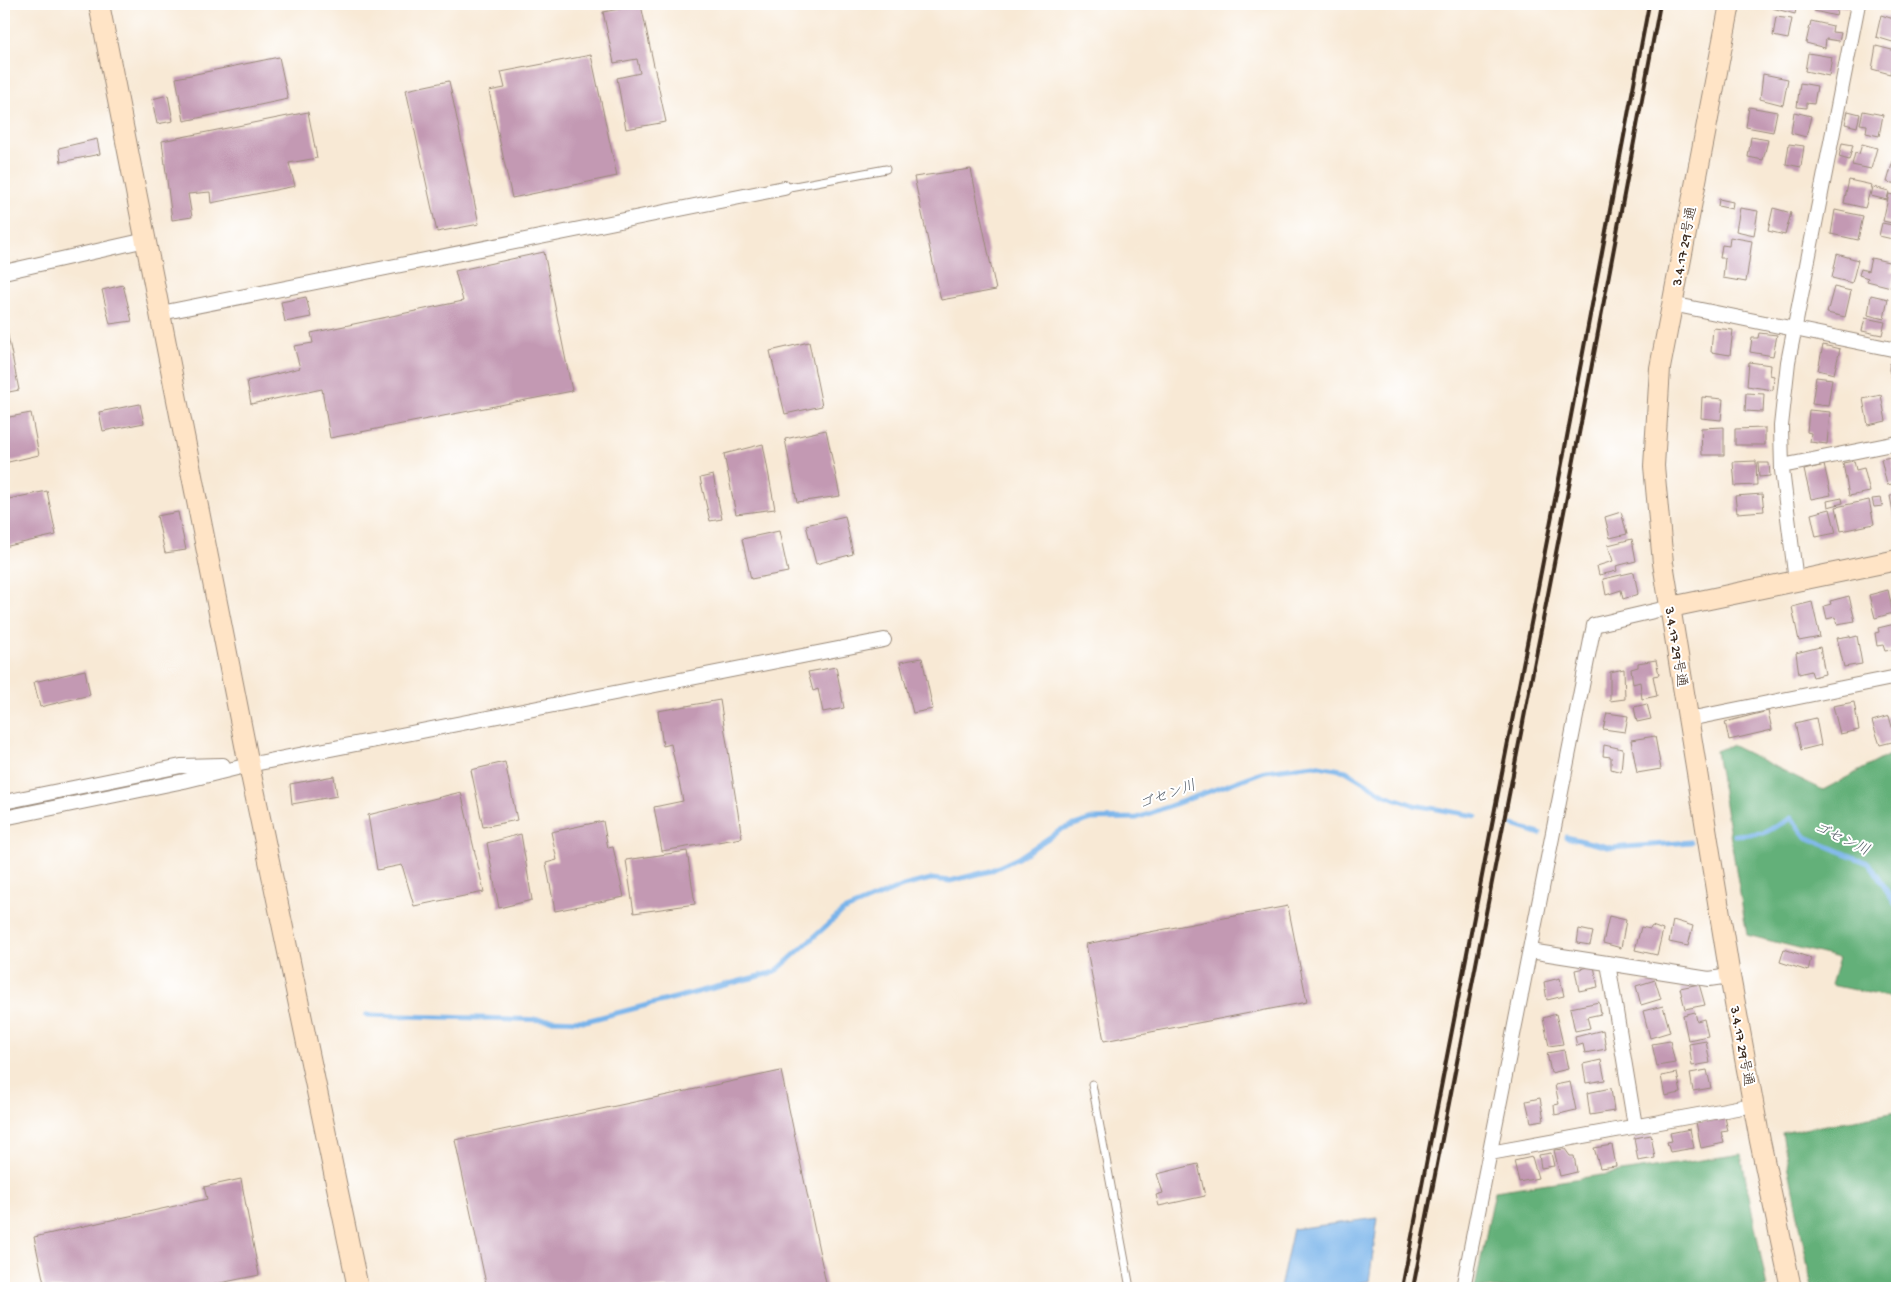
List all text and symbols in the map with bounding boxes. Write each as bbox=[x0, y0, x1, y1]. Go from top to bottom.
street label: 3.4.17 29号通 bbox=[1669, 205, 1702, 289]
street label: 3.4.17 29号通 bbox=[1660, 605, 1689, 689]
water label: ゴセン川 bbox=[1136, 777, 1199, 815]
water label: ゴセン川 bbox=[1810, 819, 1872, 861]
street label: 3.4.17 29号通 bbox=[1725, 1004, 1756, 1088]

